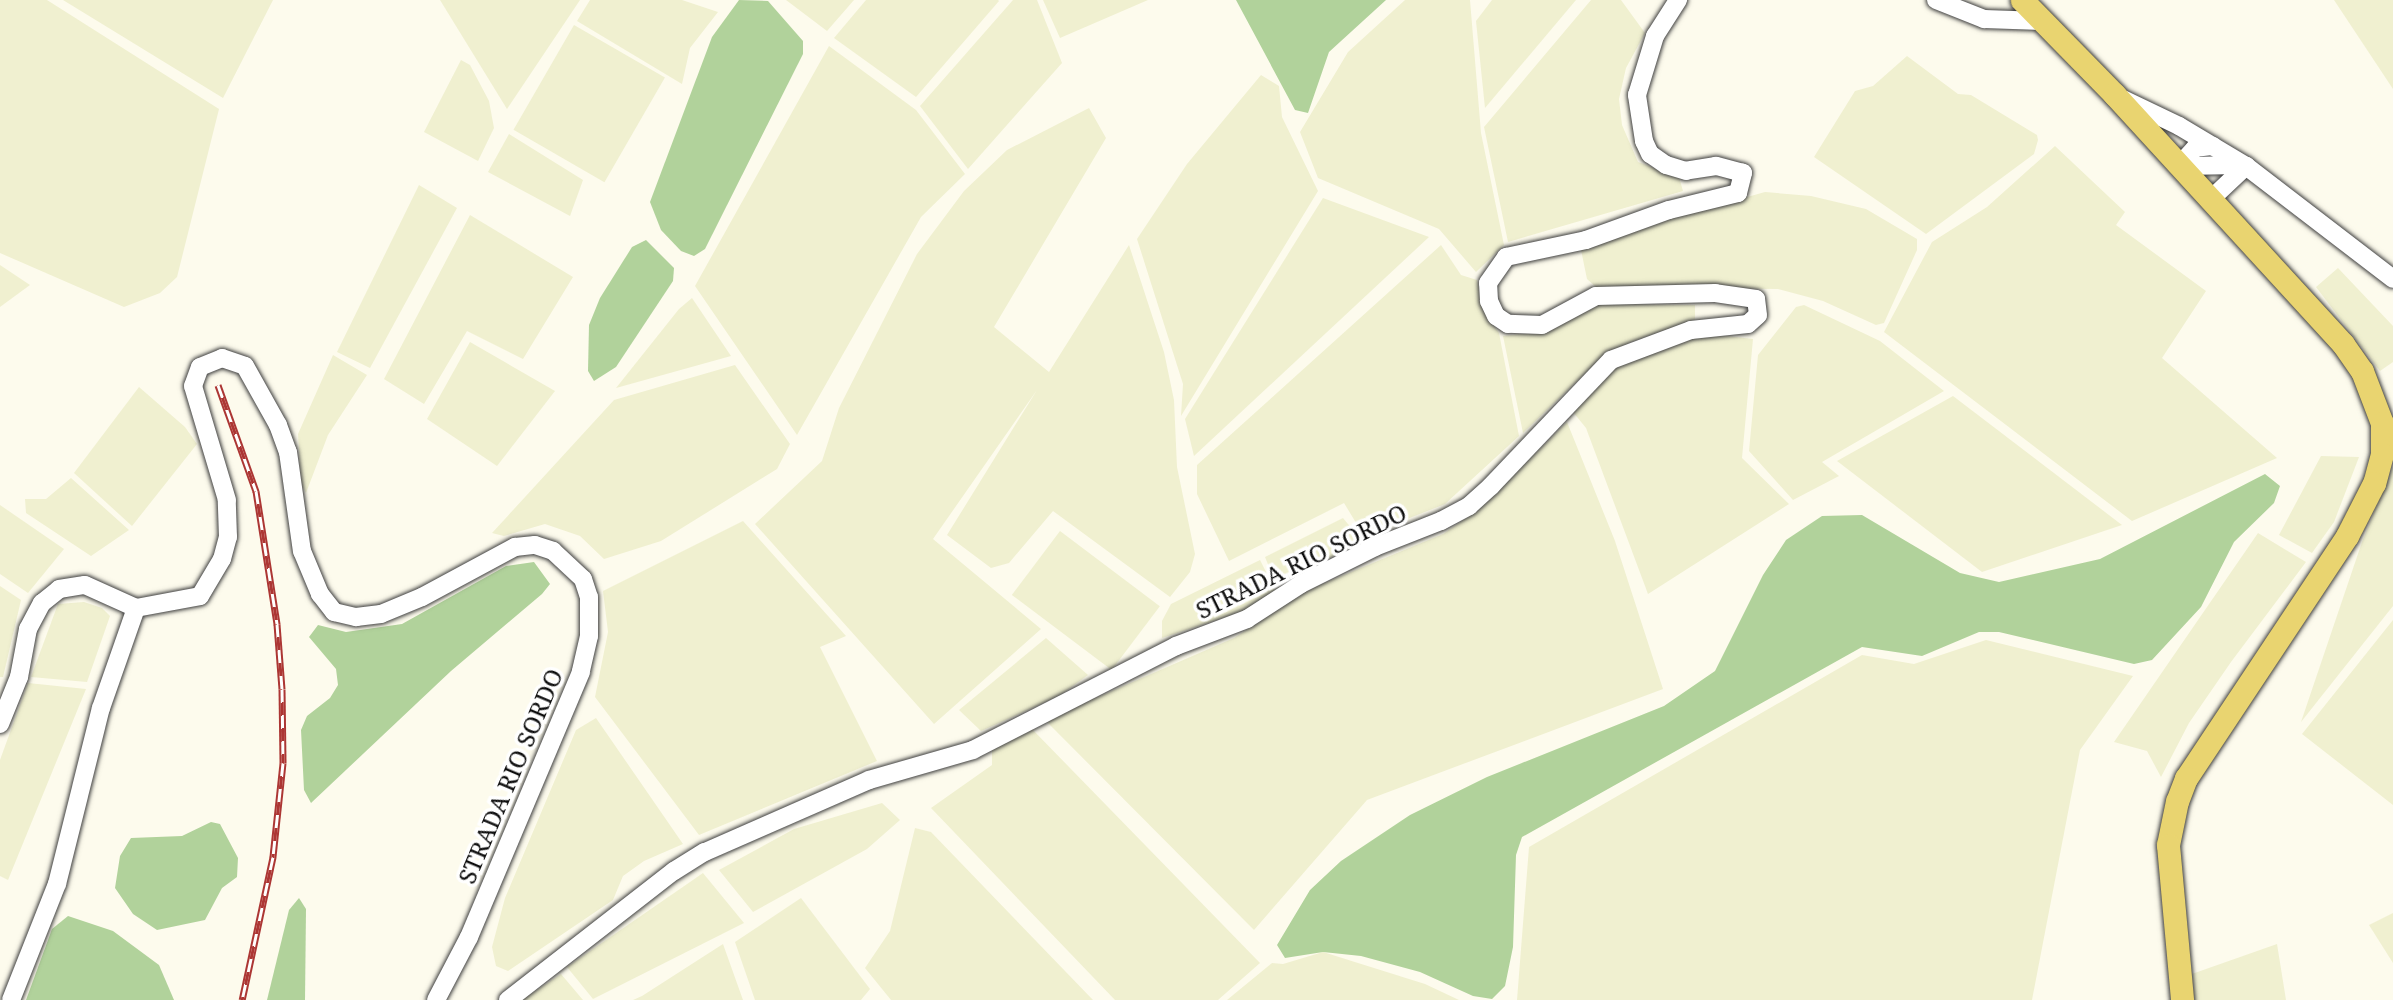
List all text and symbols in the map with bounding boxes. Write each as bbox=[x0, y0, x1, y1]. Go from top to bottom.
street label: STRADA RIO SORDO bbox=[1191, 498, 1411, 624]
street label: STRADA RIO SORDO bbox=[452, 664, 568, 888]

